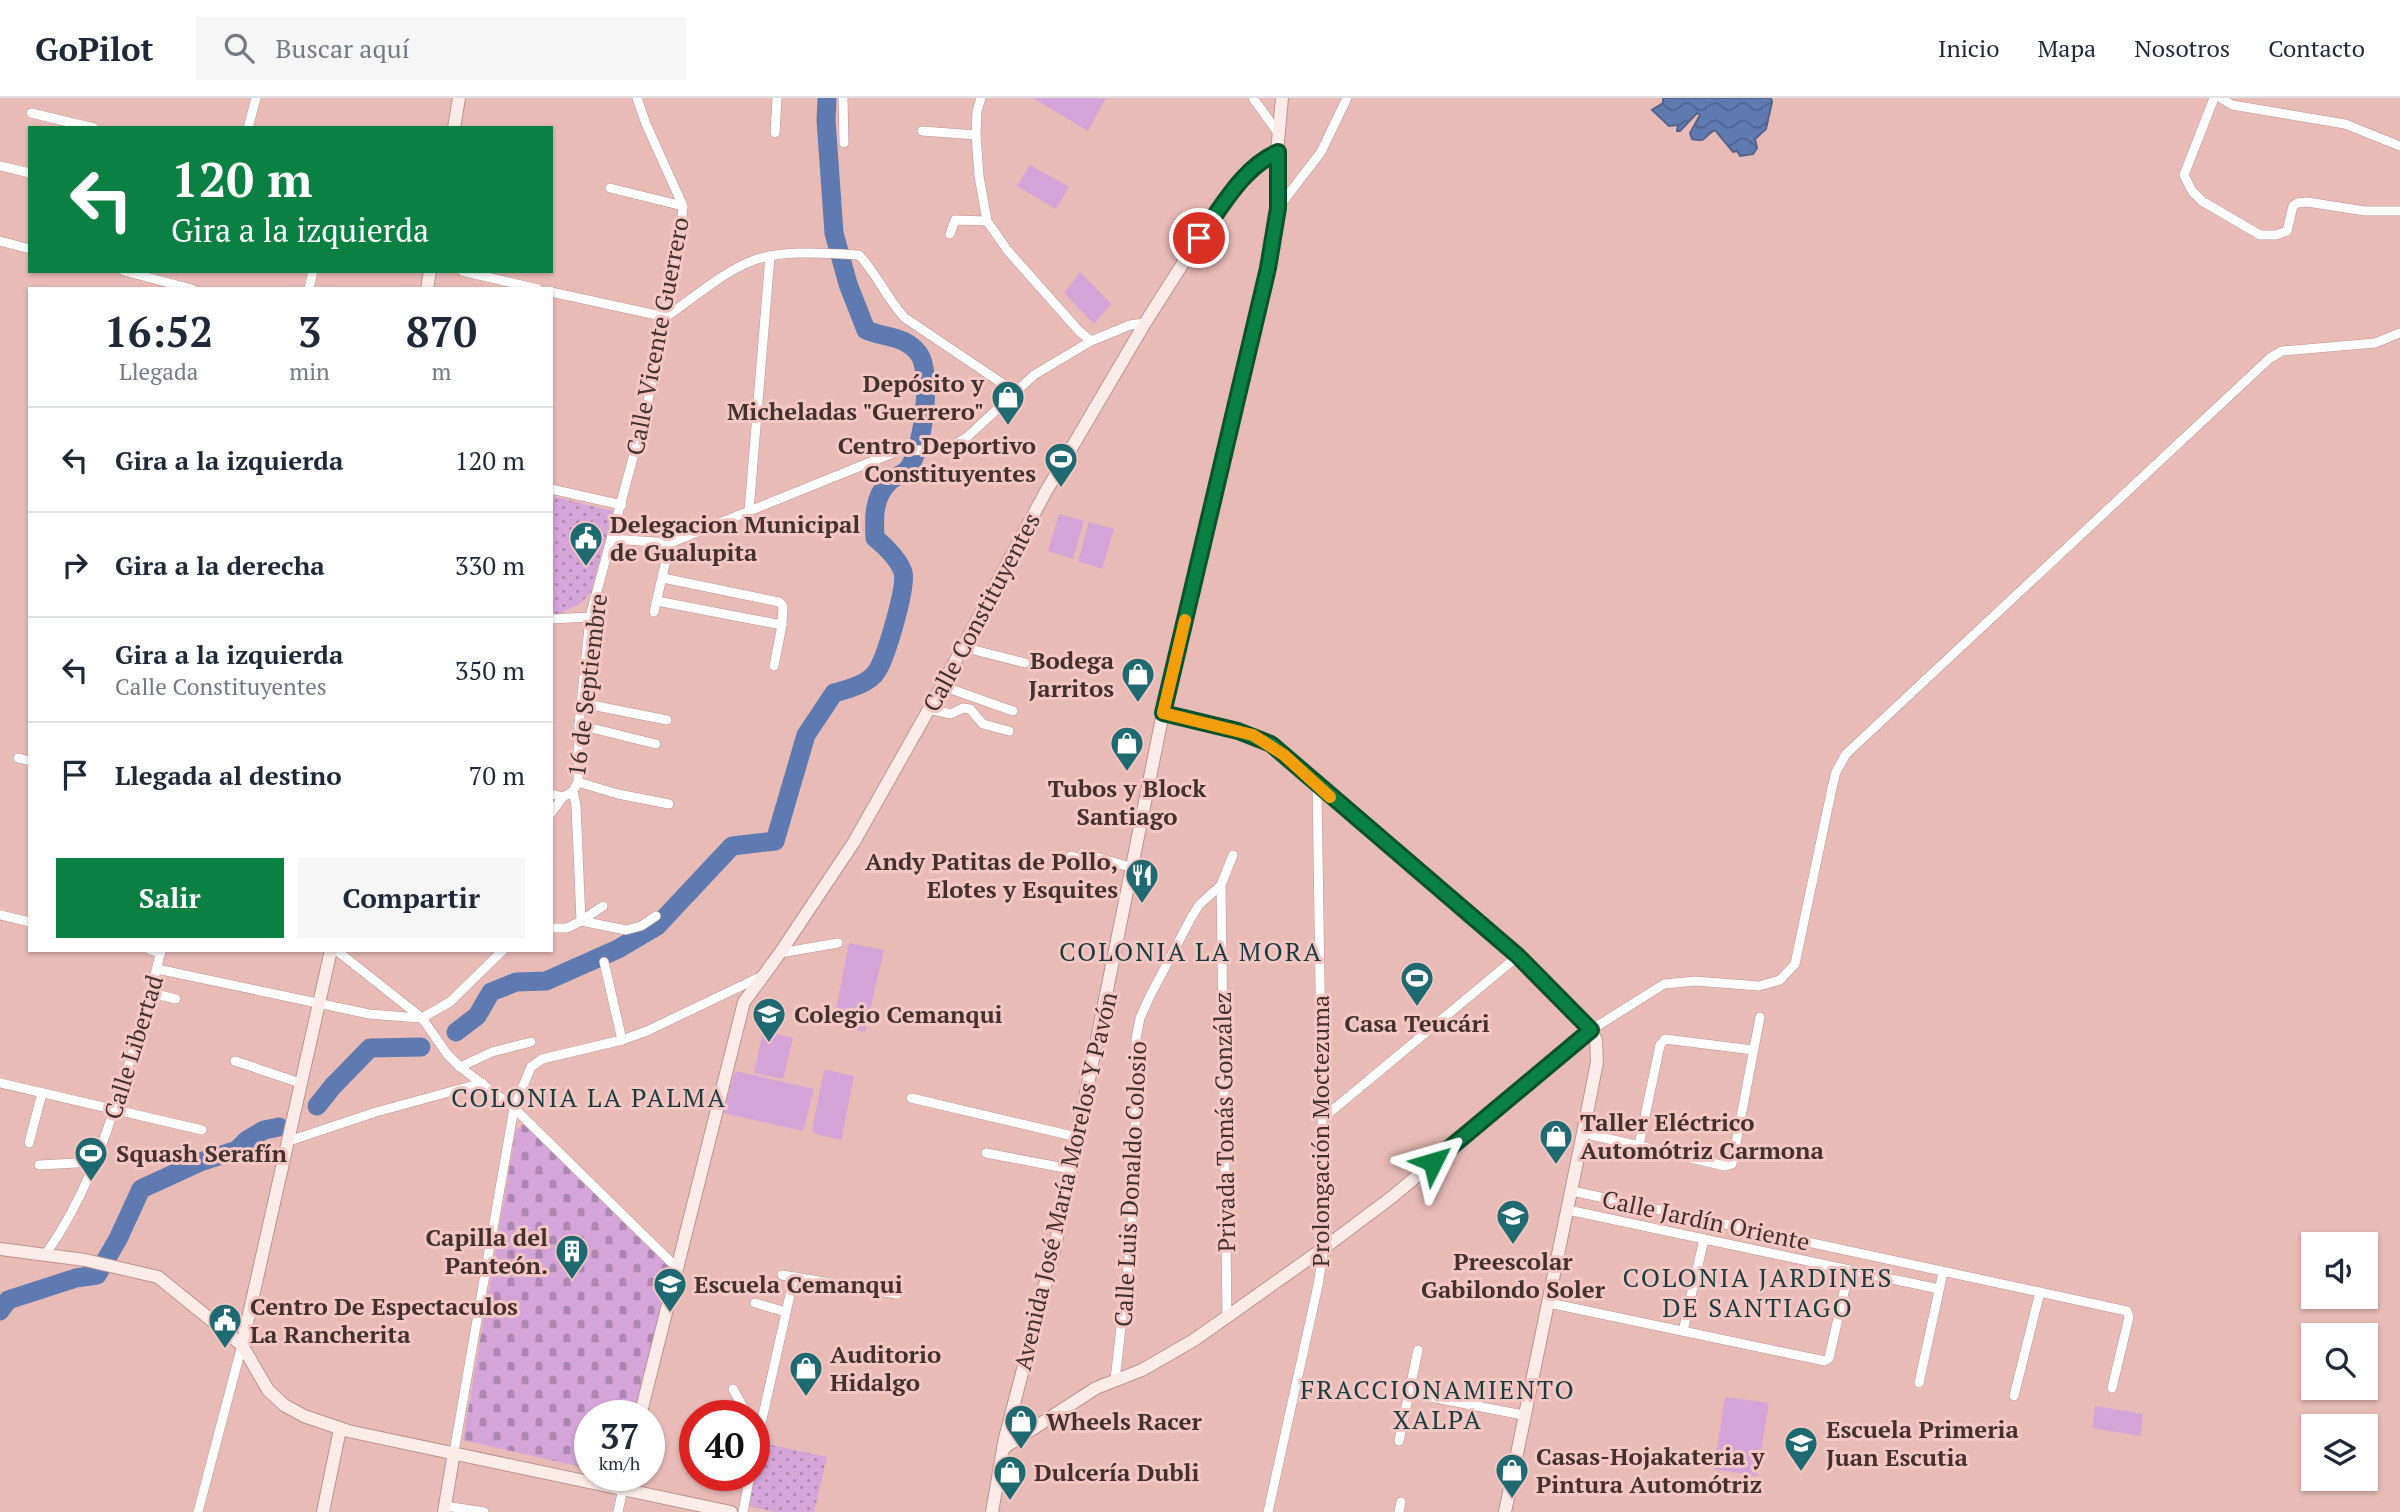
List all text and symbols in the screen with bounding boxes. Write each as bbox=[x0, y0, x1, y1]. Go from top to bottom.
search box bbox=[196, 17, 686, 80]
text: GoPilot bbox=[35, 27, 154, 70]
icon: search bbox=[220, 29, 258, 67]
text: Buscar aquí bbox=[276, 31, 409, 65]
text: Inicio bbox=[1938, 32, 2000, 64]
text: Mapa bbox=[2038, 32, 2096, 64]
text: Nosotros bbox=[2134, 32, 2230, 64]
text: Contacto bbox=[2268, 32, 2365, 64]
text: 120 m bbox=[171, 146, 313, 211]
icon: left bbox=[56, 154, 147, 245]
pin bbox=[1169, 208, 1229, 268]
text: Gira a la izquierda bbox=[171, 209, 429, 251]
street label: Calle Vicente Guerrero bbox=[618, 214, 696, 458]
icon: arrive bbox=[1180, 219, 1218, 257]
text: 16:52 bbox=[104, 303, 213, 359]
text: 3 bbox=[298, 303, 321, 359]
text: 870 bbox=[406, 303, 477, 359]
text: Llegada bbox=[119, 356, 198, 387]
text: min bbox=[289, 356, 330, 387]
text: m bbox=[431, 356, 451, 387]
place label: Depósito y Micheladas "Guerrero" bbox=[727, 367, 985, 427]
shop icon: Depósito y Micheladas "Guerrero" bbox=[989, 378, 1027, 427]
place label: Centro Deportivo Constituyentes bbox=[838, 429, 1036, 489]
sports icon: Centro Deportivo Constituyentes bbox=[1042, 440, 1080, 489]
icon: left bbox=[56, 441, 94, 479]
text: Gira a la izquierda bbox=[115, 443, 343, 477]
text: 120 m bbox=[455, 443, 525, 477]
street label: Calle Constituyentes bbox=[915, 507, 1047, 717]
place label: Delegacion Municipal de Gualupita bbox=[610, 508, 860, 568]
public building icon: Delegacion Municipal de Gualupita bbox=[567, 519, 605, 568]
icon: right bbox=[56, 546, 94, 584]
text: Gira a la derecha bbox=[115, 548, 325, 582]
text: 330 m bbox=[455, 548, 525, 582]
street label: 16 de Septiembre bbox=[560, 592, 614, 778]
text: Gira a la izquierda bbox=[115, 637, 343, 671]
place label: Bodega Jarritos bbox=[1029, 644, 1115, 704]
icon: left bbox=[56, 651, 94, 689]
text: 350 m bbox=[455, 653, 525, 687]
shop icon: Bodega Jarritos bbox=[1119, 655, 1157, 704]
text: Calle Constituyentes bbox=[115, 671, 327, 702]
shop icon: Tubos y Block Santiago bbox=[1108, 724, 1146, 773]
icon: arrive bbox=[56, 756, 94, 794]
text: Llegada al destino bbox=[115, 758, 342, 792]
text: 70 m bbox=[469, 758, 525, 792]
place label: Tubos y Block Santiago bbox=[1048, 772, 1206, 832]
place label: Andy Patitas de Pollo, Elotes y Esquites bbox=[865, 845, 1118, 905]
restaurant icon: Andy Patitas de Pollo, Elotes y Esquites bbox=[1123, 856, 1161, 905]
button: Salir bbox=[56, 858, 284, 938]
button: Compartir bbox=[298, 858, 525, 938]
district label: COLONIA LA MORA bbox=[1059, 934, 1323, 968]
sports icon: Casa Teucári bbox=[1398, 959, 1436, 1008]
street label: Calle Libertad bbox=[96, 971, 170, 1123]
street label: Avenida José María Morelos Y Pavón bbox=[1006, 989, 1124, 1373]
street label: Privada Tomás González bbox=[1206, 991, 1242, 1253]
school or university icon: Colegio Cemanqui bbox=[750, 995, 788, 1044]
street label: Prolongación Moctezuma bbox=[1304, 995, 1336, 1267]
place label: Colegio Cemanqui bbox=[794, 998, 1003, 1030]
place label: Casa Teucári bbox=[1344, 1007, 1490, 1039]
street label: Calle Luis Donaldo Colosio bbox=[1107, 1040, 1153, 1328]
district label: COLONIA LA PALMA bbox=[451, 1080, 727, 1114]
place label: Taller Eléctrico Automótriz Carmona bbox=[1580, 1106, 1825, 1166]
shop icon: Taller Eléctrico Automótriz Carmona bbox=[1537, 1117, 1575, 1166]
position arrow bbox=[1396, 1125, 1470, 1199]
sports icon: Squash Serafín bbox=[72, 1134, 110, 1183]
place label: Squash Serafín bbox=[116, 1137, 287, 1169]
street label: Calle Jardín Oriente bbox=[1599, 1182, 1813, 1258]
school or university icon: Preescolar Gabilondo Soler bbox=[1494, 1197, 1532, 1246]
place label: Capilla del Panteón. bbox=[425, 1221, 548, 1281]
building icon: Capilla del Panteón. bbox=[553, 1232, 591, 1281]
map controls bbox=[2301, 1232, 2378, 1491]
button: sound bbox=[2301, 1232, 2378, 1309]
place label: Preescolar Gabilondo Soler bbox=[1421, 1245, 1606, 1305]
district label: COLONIA JARDINES DE SANTIAGO bbox=[1623, 1260, 1893, 1324]
school or university icon: Escuela Cemanqui bbox=[651, 1265, 689, 1314]
place label: Escuela Cemanqui bbox=[694, 1268, 903, 1300]
place label: Centro De Espectaculos La Rancherita bbox=[250, 1290, 518, 1350]
public building icon: Centro De Espectaculos La Rancherita bbox=[206, 1301, 244, 1350]
button: search bbox=[2301, 1323, 2378, 1400]
place label: Auditorio Hidalgo bbox=[830, 1338, 941, 1398]
shop icon: Auditorio Hidalgo bbox=[787, 1349, 825, 1398]
district label: FRACCIONAMIENTO XALPA bbox=[1300, 1372, 1576, 1436]
speed limit sign: 40 bbox=[679, 1400, 770, 1491]
shop icon: Wheels Racer bbox=[1002, 1402, 1040, 1451]
place label: Wheels Racer bbox=[1046, 1405, 1202, 1437]
text: 37 bbox=[600, 1413, 639, 1459]
place label: Escuela Primeria Juan Escutia bbox=[1826, 1413, 2019, 1473]
button: layers bbox=[2301, 1414, 2378, 1491]
school or university icon: Escuela Primeria Juan Escutia bbox=[1782, 1424, 1820, 1473]
place label: Casas-Hojakateria y Pintura Automótriz bbox=[1536, 1440, 1766, 1500]
text: km/h bbox=[599, 1451, 640, 1475]
shop icon: Casas-Hojakateria y Pintura Automótriz bbox=[1493, 1451, 1531, 1500]
shop icon: Dulcería Dubli bbox=[991, 1453, 1029, 1502]
place label: Dulcería Dubli bbox=[1034, 1456, 1200, 1488]

